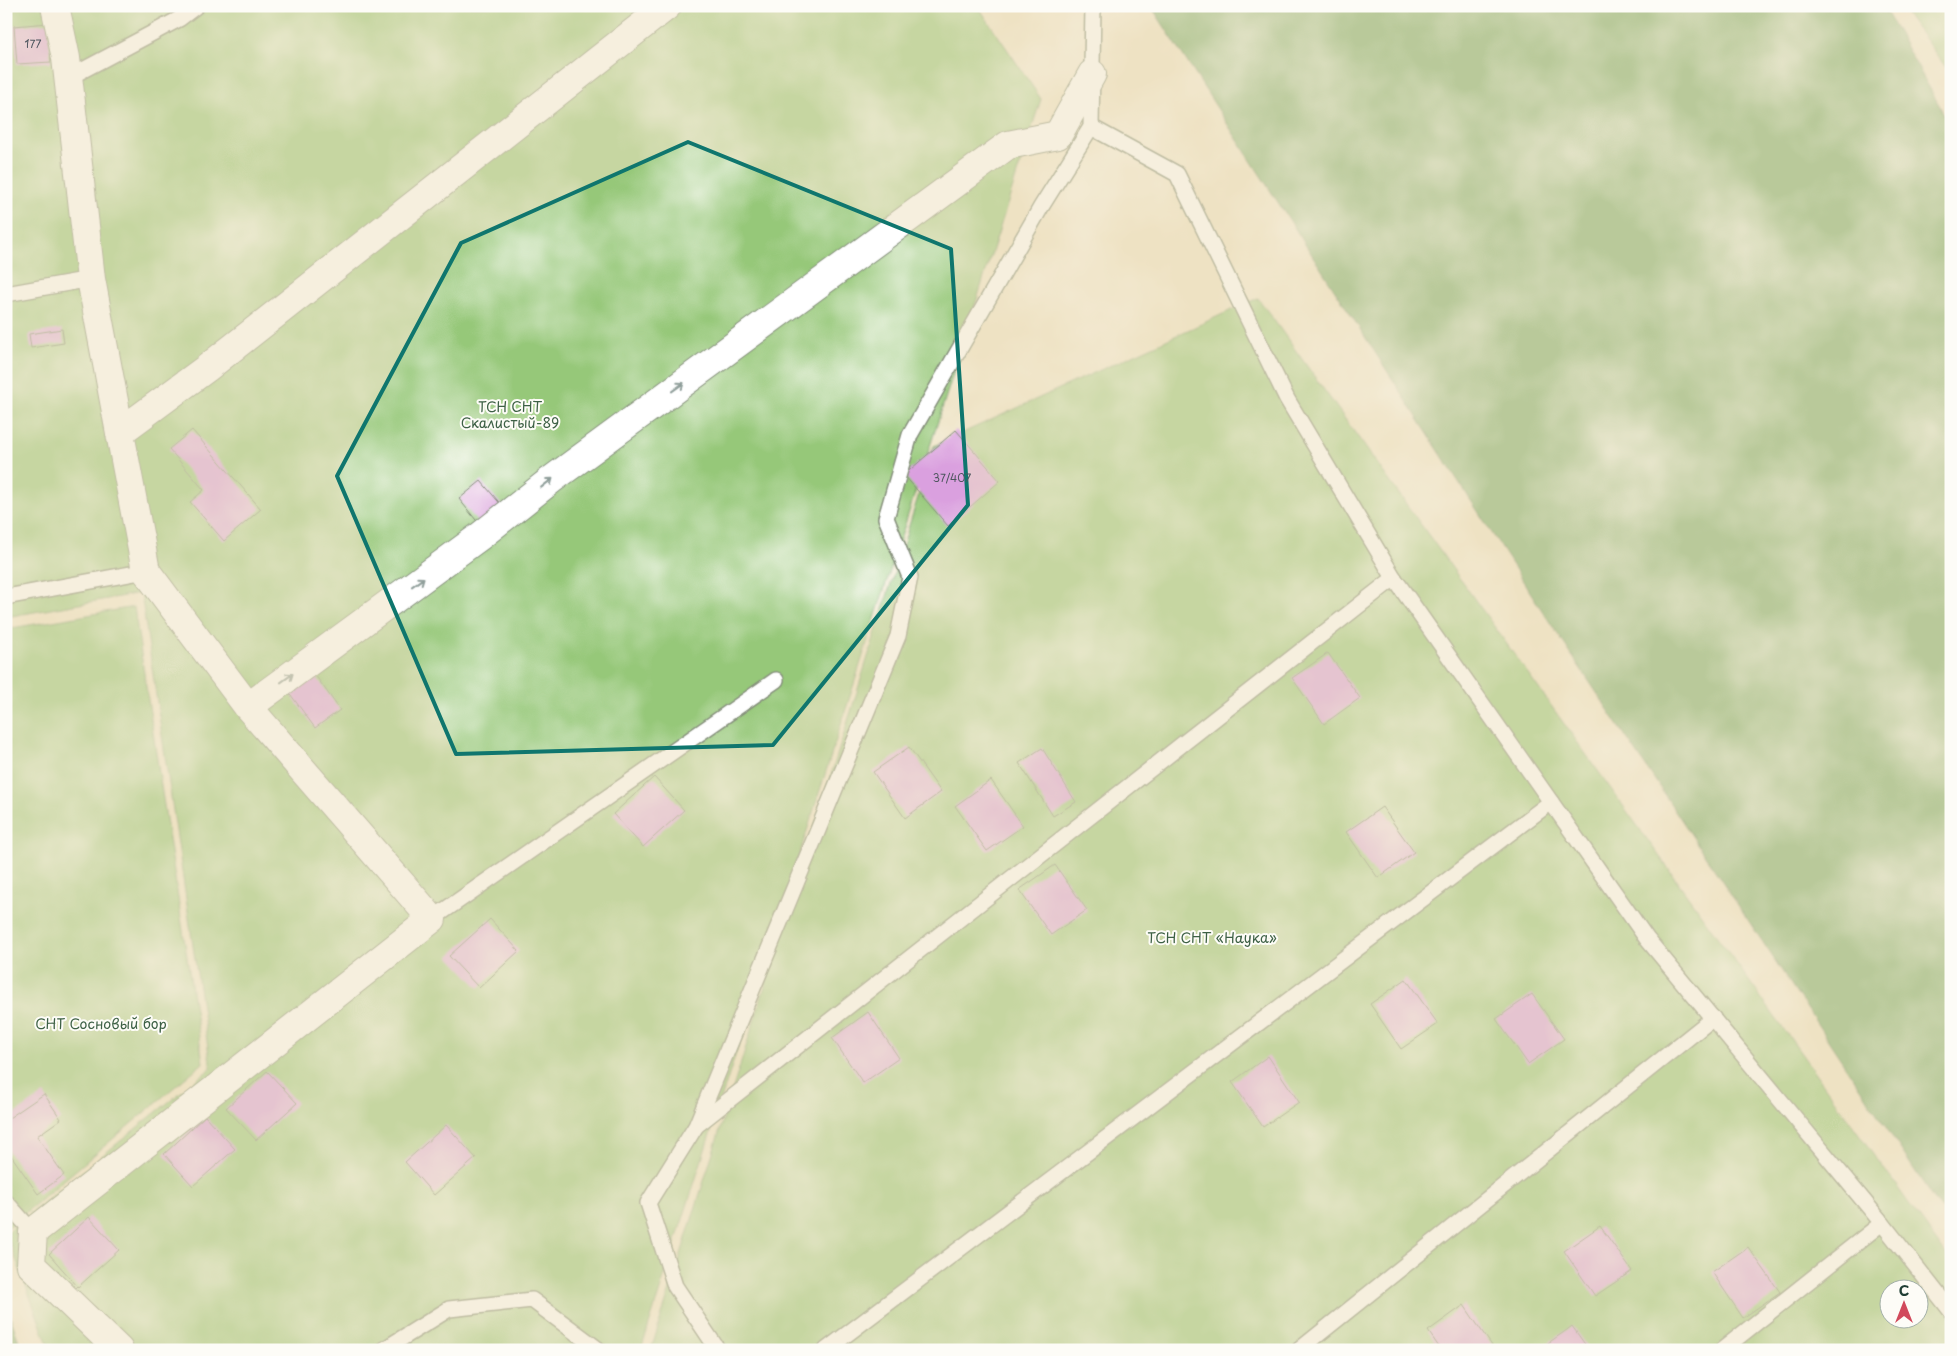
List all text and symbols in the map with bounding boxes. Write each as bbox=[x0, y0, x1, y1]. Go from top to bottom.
house number: 177 bbox=[25, 35, 42, 52]
one-way arrow bbox=[671, 382, 685, 392]
park label: ТСН СНТ Скалистый-89 bbox=[461, 396, 559, 433]
house number: 37/407 bbox=[933, 469, 971, 486]
one-way arrow bbox=[540, 478, 553, 489]
one-way arrow bbox=[411, 577, 425, 587]
one-way arrow bbox=[280, 673, 294, 683]
park label: ТСН СНТ «Наука» bbox=[1147, 927, 1277, 948]
park label: СНТ Сосновый бор bbox=[35, 1013, 167, 1034]
north arrow bbox=[1880, 1278, 1930, 1328]
text: С bbox=[1899, 1280, 1909, 1301]

